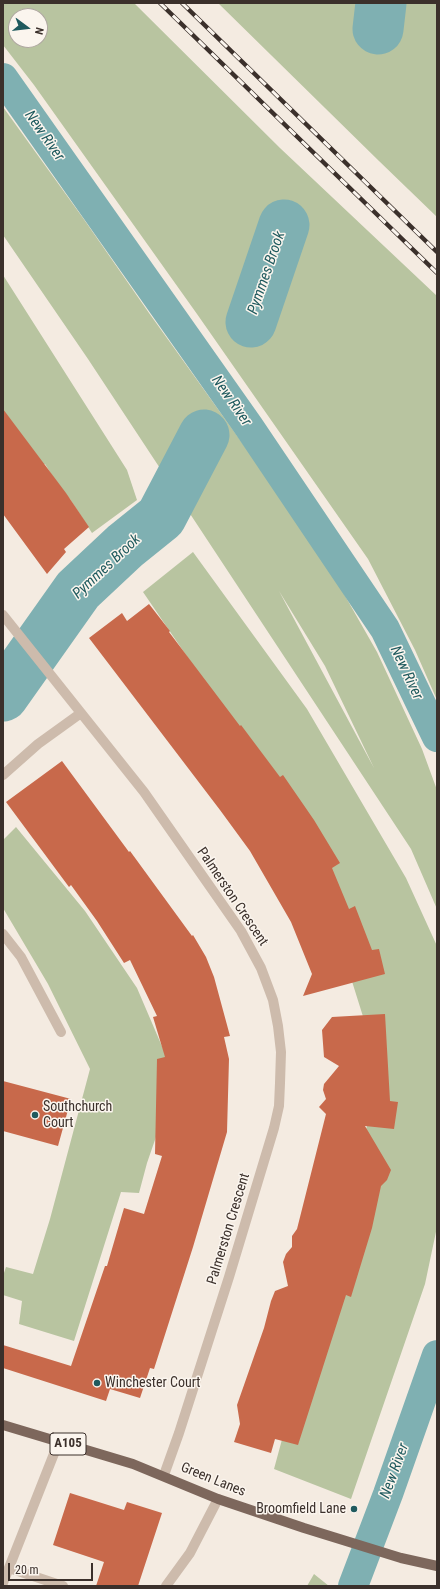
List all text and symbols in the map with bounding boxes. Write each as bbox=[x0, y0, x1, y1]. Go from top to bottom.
north arrow bbox=[8, 8, 48, 48]
text: N bbox=[32, 26, 46, 36]
water label: New River bbox=[20, 107, 68, 165]
water label: Pymmes Brook bbox=[244, 229, 290, 317]
water label: New River bbox=[207, 372, 255, 430]
water label: Pymmes Brook bbox=[69, 531, 145, 603]
water label: New River bbox=[386, 643, 426, 703]
street label: Palmerston Crescent bbox=[193, 844, 271, 950]
place label: Southchurch Court bbox=[43, 1099, 112, 1132]
marker: Southchurch Court bbox=[30, 1110, 40, 1120]
street label: Palmerston Crescent bbox=[204, 1171, 254, 1287]
place label: Winchester Court bbox=[105, 1375, 200, 1391]
marker: Winchester Court bbox=[92, 1378, 102, 1388]
road number: A105 bbox=[50, 1433, 86, 1455]
water label: New River bbox=[377, 1441, 413, 1501]
street label: Green Lanes bbox=[178, 1459, 248, 1501]
place label: Broomfield Lane bbox=[256, 1501, 346, 1517]
marker: Broomfield Lane bbox=[349, 1504, 359, 1514]
scale bar bbox=[10, 1555, 95, 1581]
text: 20 m bbox=[15, 1563, 39, 1577]

